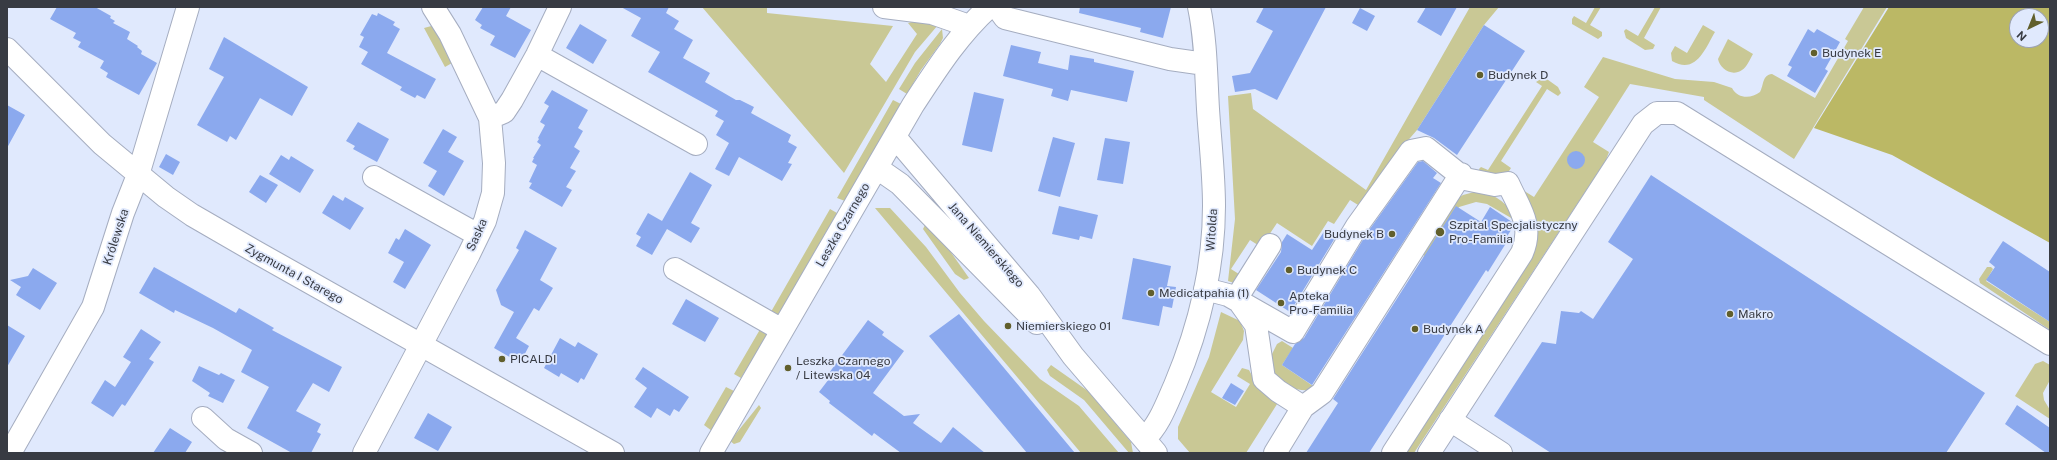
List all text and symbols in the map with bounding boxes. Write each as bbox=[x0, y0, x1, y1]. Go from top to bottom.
north arrow bbox=[2009, 8, 2049, 48]
text: N bbox=[2014, 29, 2029, 43]
place label: Budynek E bbox=[1822, 46, 1881, 60]
marker: Budynek E bbox=[1809, 48, 1819, 58]
place label: Budynek D bbox=[1488, 68, 1548, 82]
marker: Budynek D bbox=[1475, 70, 1485, 80]
street label: Leszka Czarnego bbox=[813, 180, 873, 270]
street label: Jana Niemierskiego bbox=[945, 200, 1027, 290]
street label: Królewska bbox=[100, 207, 132, 267]
street label: Witolda bbox=[1203, 208, 1221, 252]
street label: Saska bbox=[464, 217, 490, 253]
place label: Szpital Specjalistyczny Pro-Familia bbox=[1449, 218, 1578, 246]
marker: Szpital Specjalistyczny Pro-Familia bbox=[1434, 226, 1446, 238]
place label: Budynek B bbox=[1324, 227, 1384, 241]
marker: Budynek B bbox=[1387, 229, 1397, 239]
street label: Zygmunta I Starego bbox=[242, 241, 346, 307]
place label: Budynek C bbox=[1297, 263, 1357, 277]
marker: Budynek C bbox=[1284, 265, 1294, 275]
place label: Medicatpahia (1) bbox=[1159, 286, 1249, 300]
marker: Medicatpahia (1) bbox=[1146, 288, 1156, 298]
place label: Apteka Pro-Familia bbox=[1289, 289, 1353, 317]
marker: Apteka Pro-Familia bbox=[1276, 298, 1286, 308]
place label: Makro bbox=[1738, 307, 1773, 321]
marker: Makro bbox=[1725, 309, 1735, 319]
place label: Niemierskiego 01 bbox=[1016, 319, 1111, 333]
marker: Niemierskiego 01 bbox=[1003, 321, 1013, 331]
place label: Budynek A bbox=[1423, 322, 1483, 336]
marker: Budynek A bbox=[1410, 324, 1420, 334]
place label: PICALDI bbox=[510, 352, 556, 366]
marker: PICALDI bbox=[497, 354, 507, 364]
place label: Leszka Czarnego / Litewska 04 bbox=[796, 354, 891, 382]
marker: Leszka Czarnego / Litewska 04 bbox=[783, 363, 793, 373]

